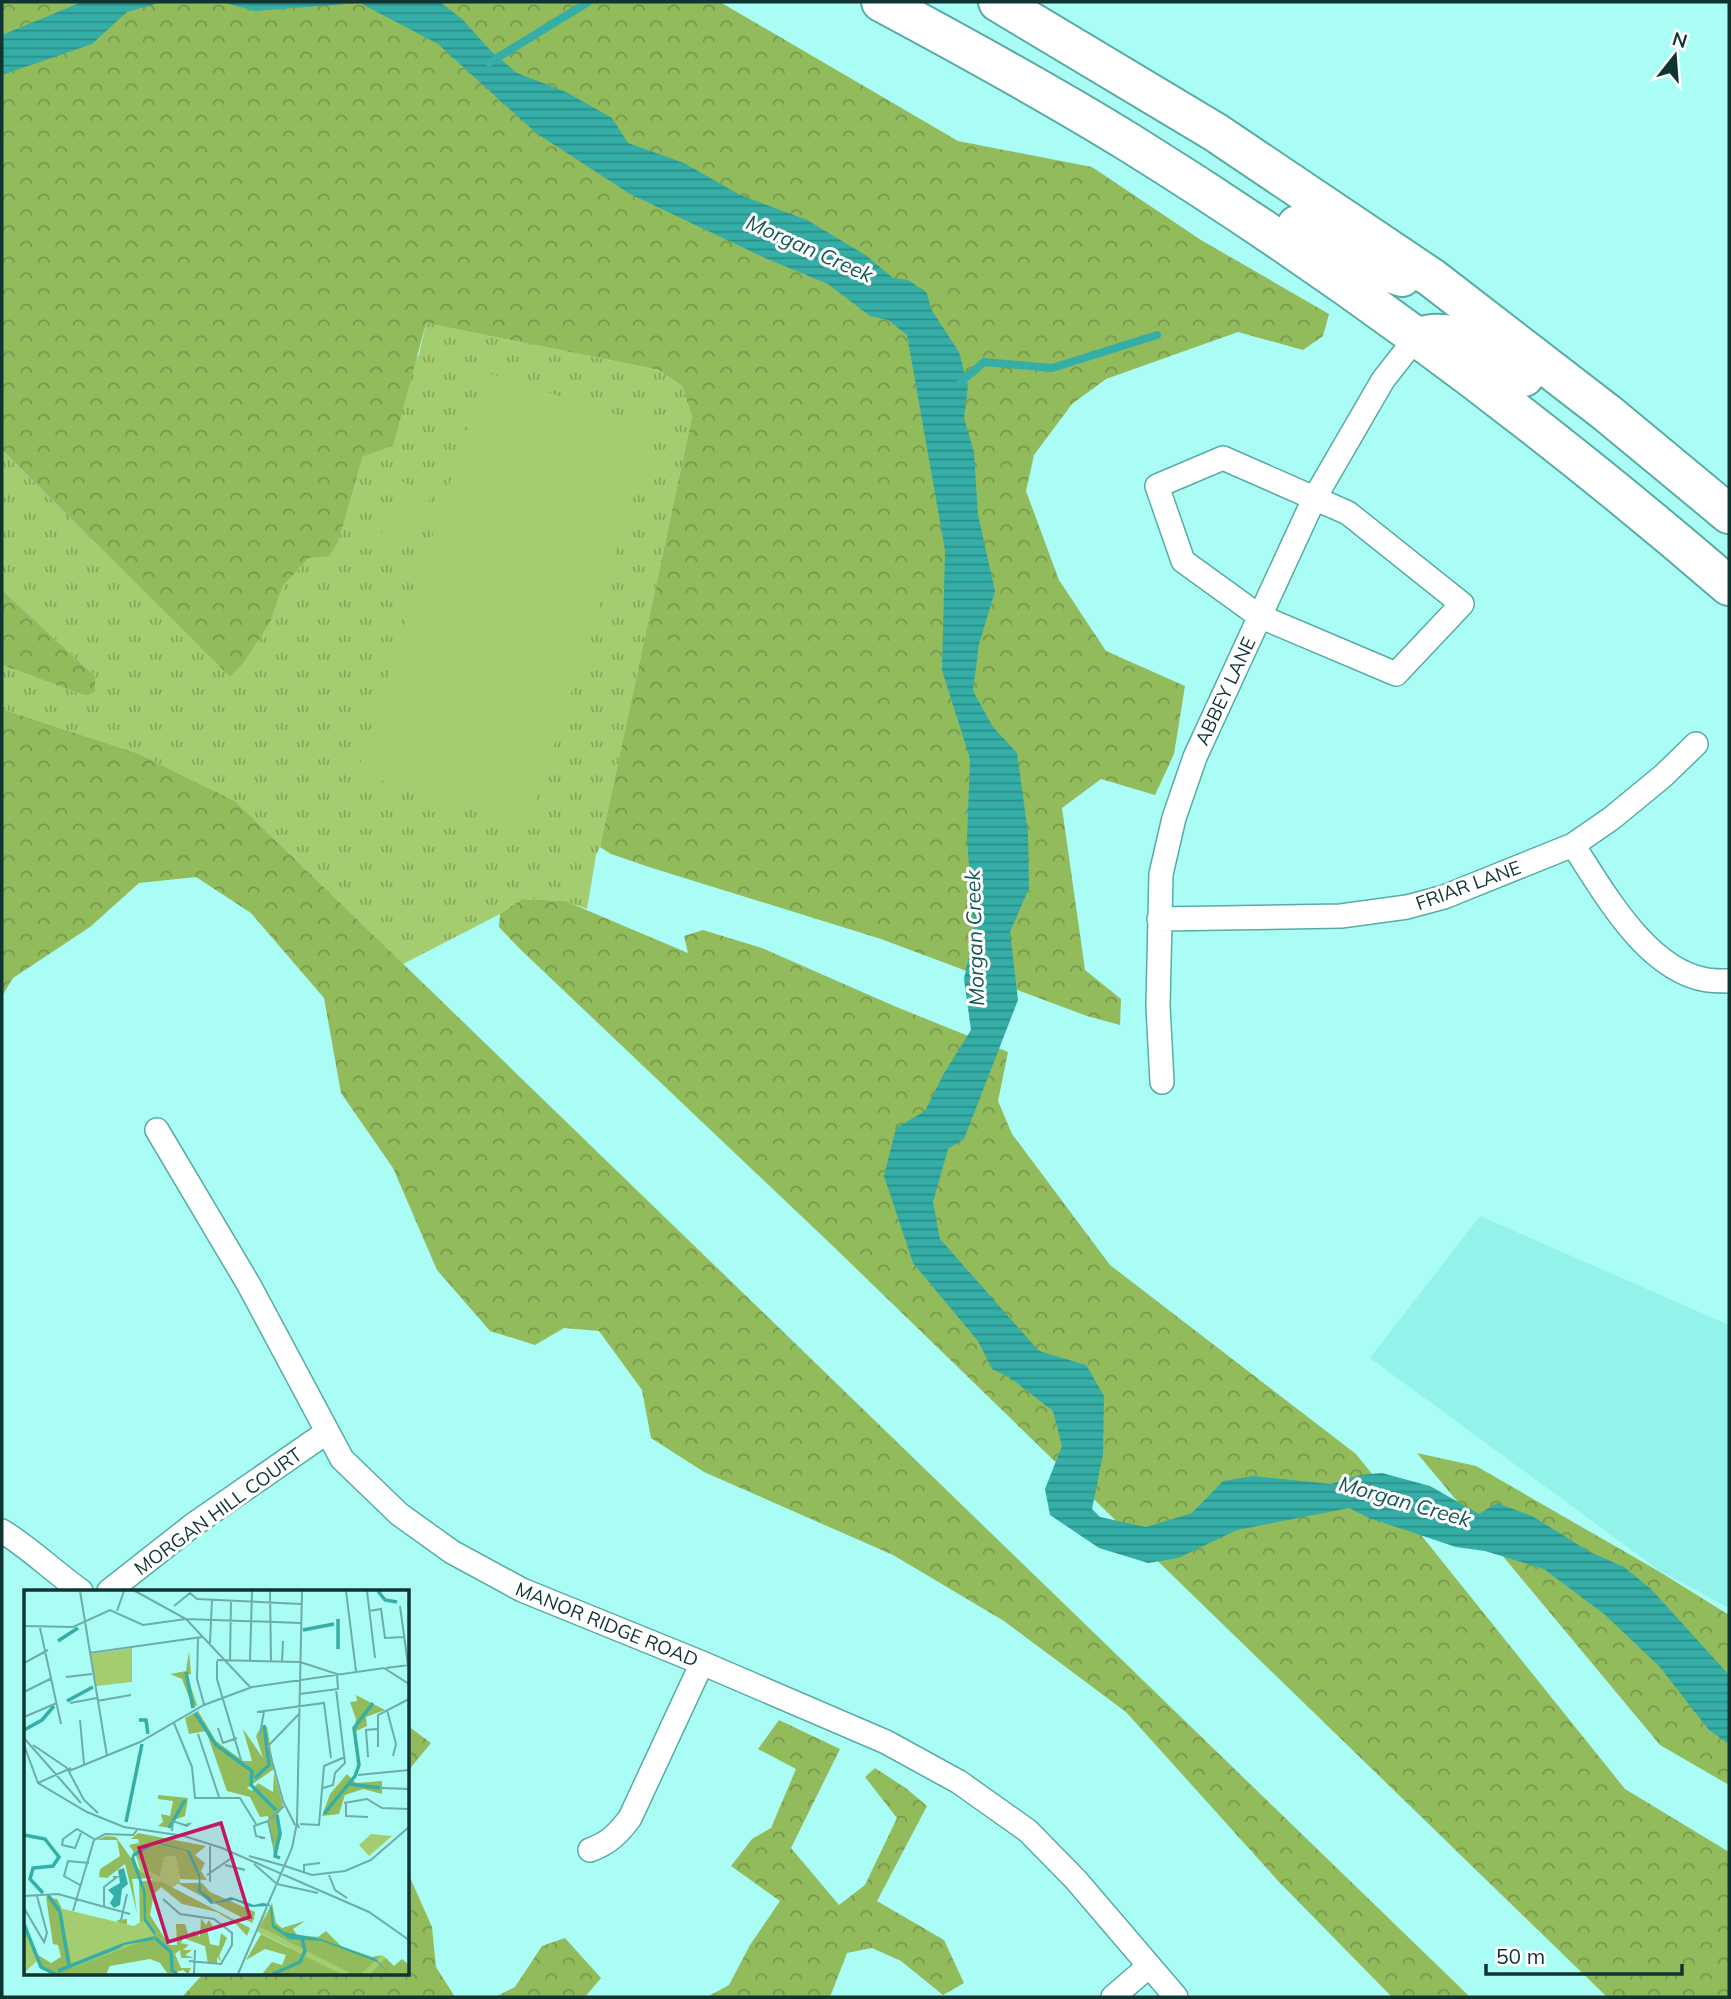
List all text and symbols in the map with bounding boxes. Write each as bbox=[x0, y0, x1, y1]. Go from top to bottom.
north arrow bbox=[1640, 21, 1710, 91]
text: N bbox=[1670, 26, 1690, 53]
water label: Morgan Creek bbox=[743, 208, 879, 288]
street label: ABBEY LANE bbox=[1189, 633, 1261, 749]
street label: FRIAR LANE bbox=[1412, 855, 1524, 915]
water label: Morgan Creek bbox=[959, 868, 989, 1006]
street label: MORGAN HILL COURT bbox=[129, 1442, 307, 1580]
water label: Morgan Creek bbox=[1336, 1470, 1475, 1533]
street label: MANOR RIDGE ROAD bbox=[512, 1576, 702, 1672]
inset map bbox=[24, 1590, 410, 1974]
scale bar bbox=[1486, 1932, 1682, 1976]
text: 50 m bbox=[1496, 1943, 1545, 1969]

